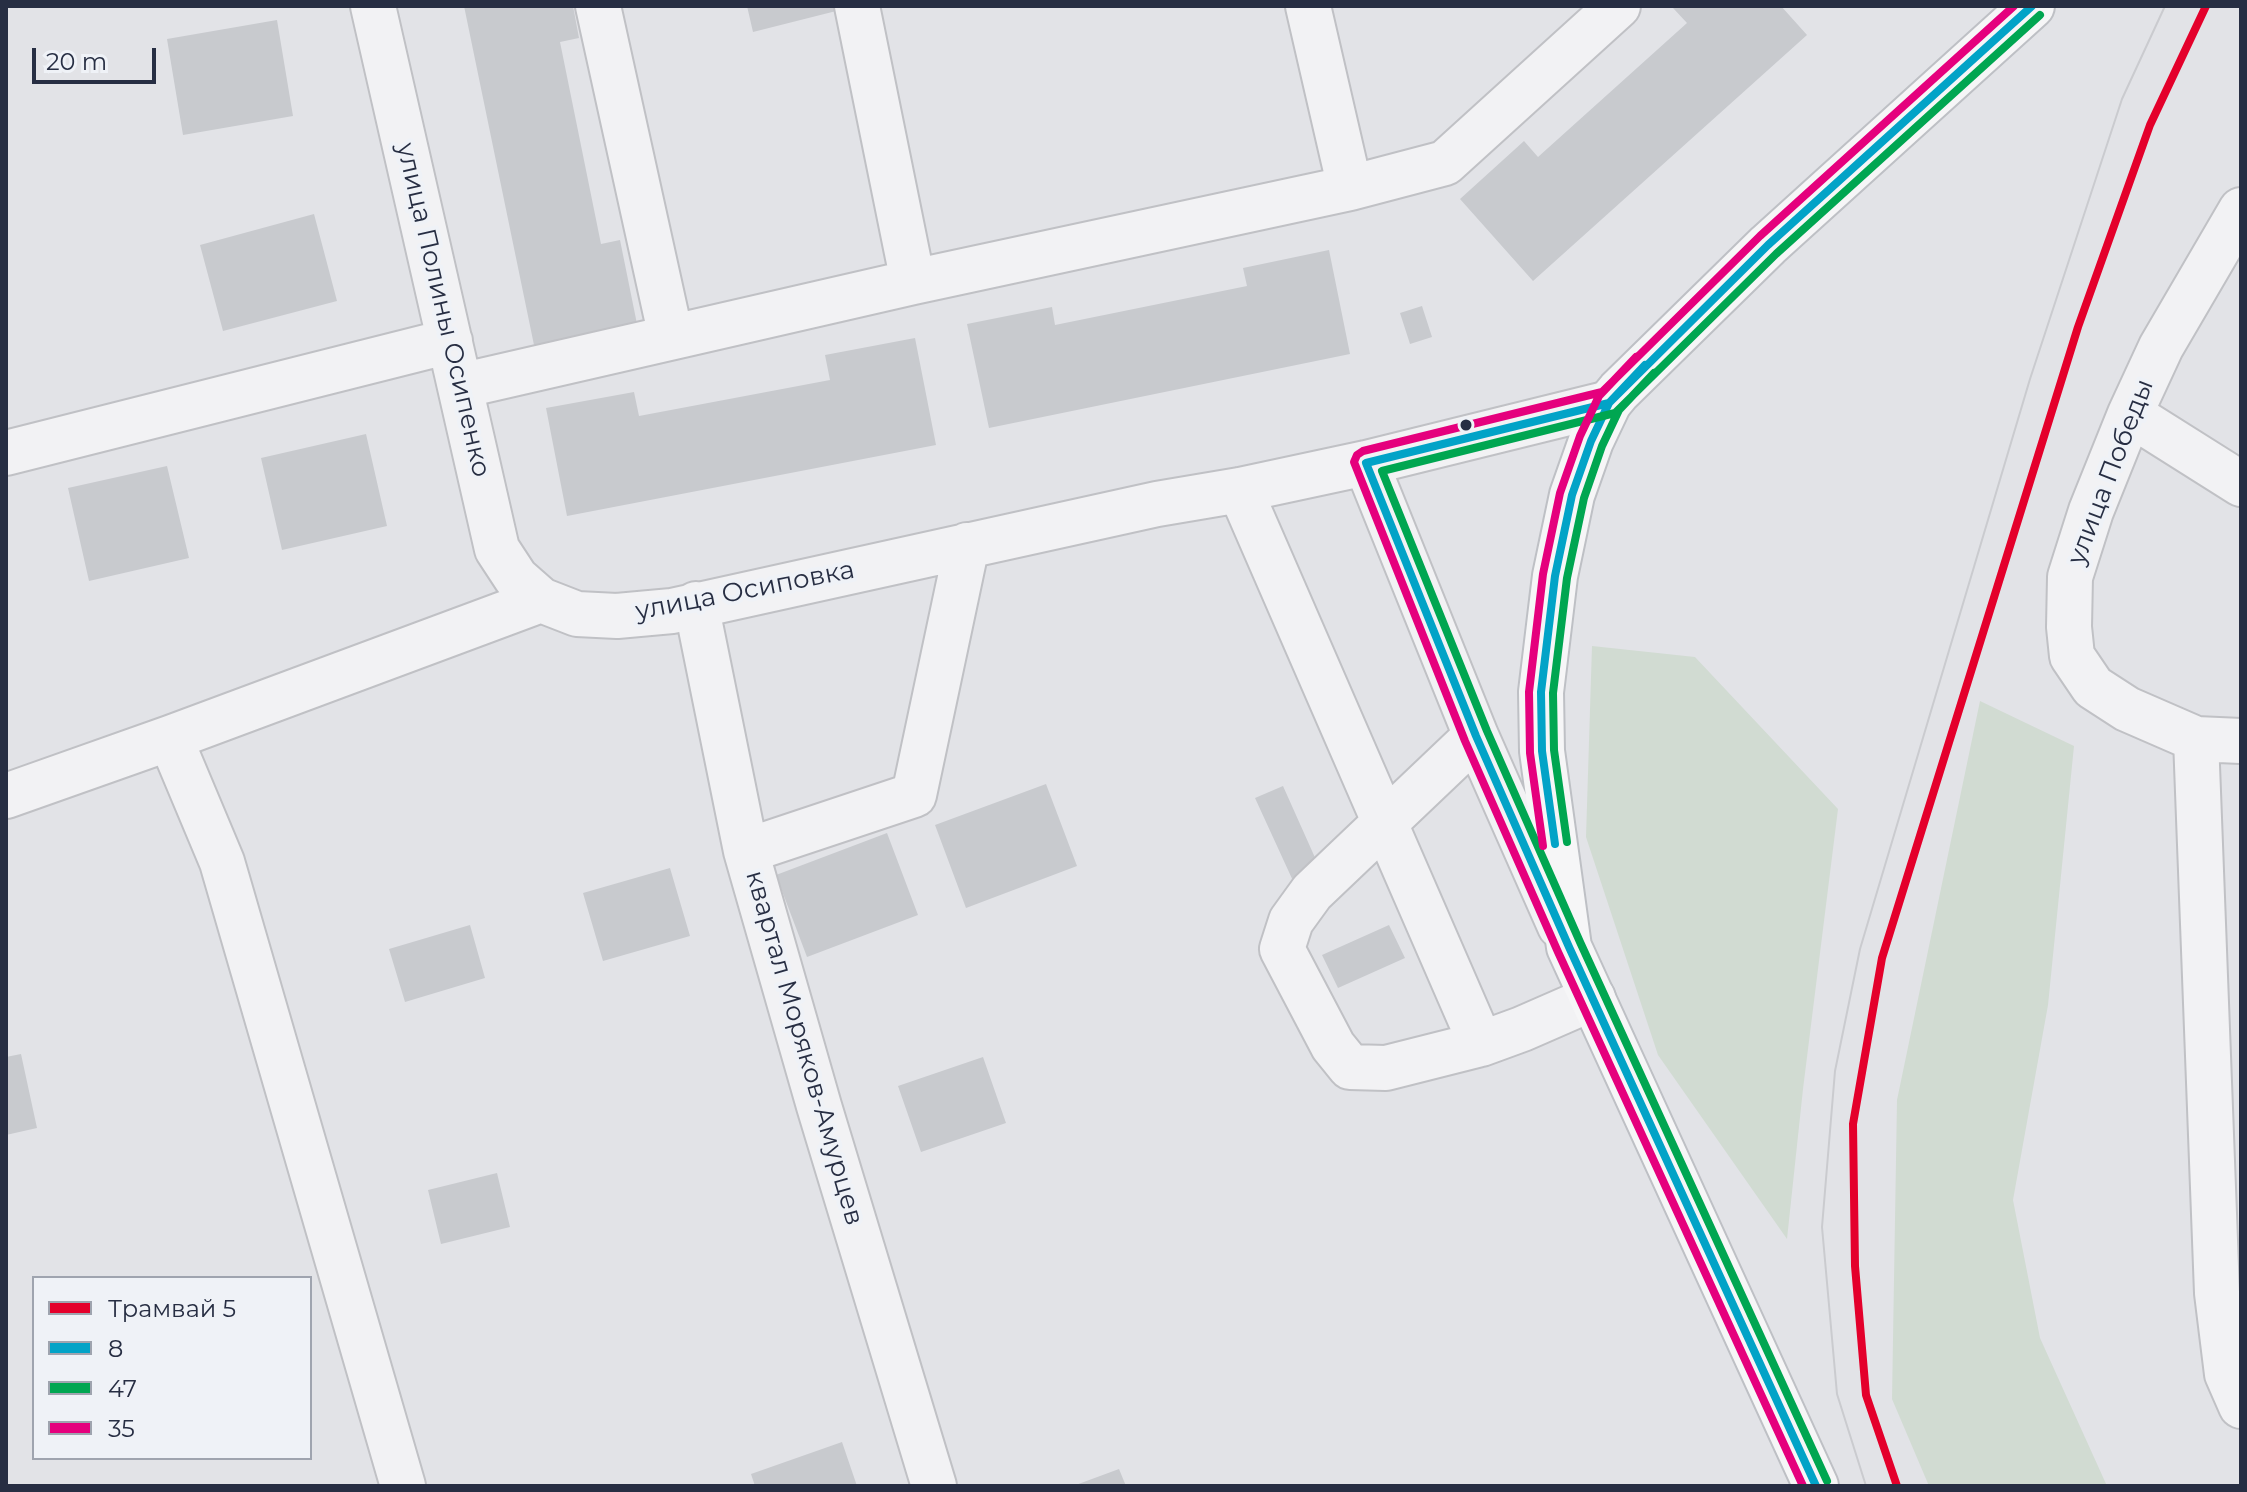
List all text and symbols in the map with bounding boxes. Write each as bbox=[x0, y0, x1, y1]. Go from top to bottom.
scale bar bbox=[36, 32, 160, 82]
text: 20 m bbox=[46, 47, 107, 76]
street label: улица Полины Осипенко bbox=[389, 140, 497, 480]
street label: улица Победы bbox=[2061, 375, 2161, 569]
unlabelled marker bbox=[1458, 417, 1474, 433]
street label: улица Осиповка bbox=[633, 554, 857, 628]
street label: квартал Моряков-Амурцев bbox=[738, 867, 870, 1229]
legend bbox=[32, 1276, 312, 1460]
text: Трамвай 5 bbox=[108, 1294, 236, 1323]
text: 8 bbox=[108, 1334, 123, 1363]
text: 47 bbox=[108, 1374, 137, 1403]
text: 35 bbox=[108, 1414, 135, 1443]

